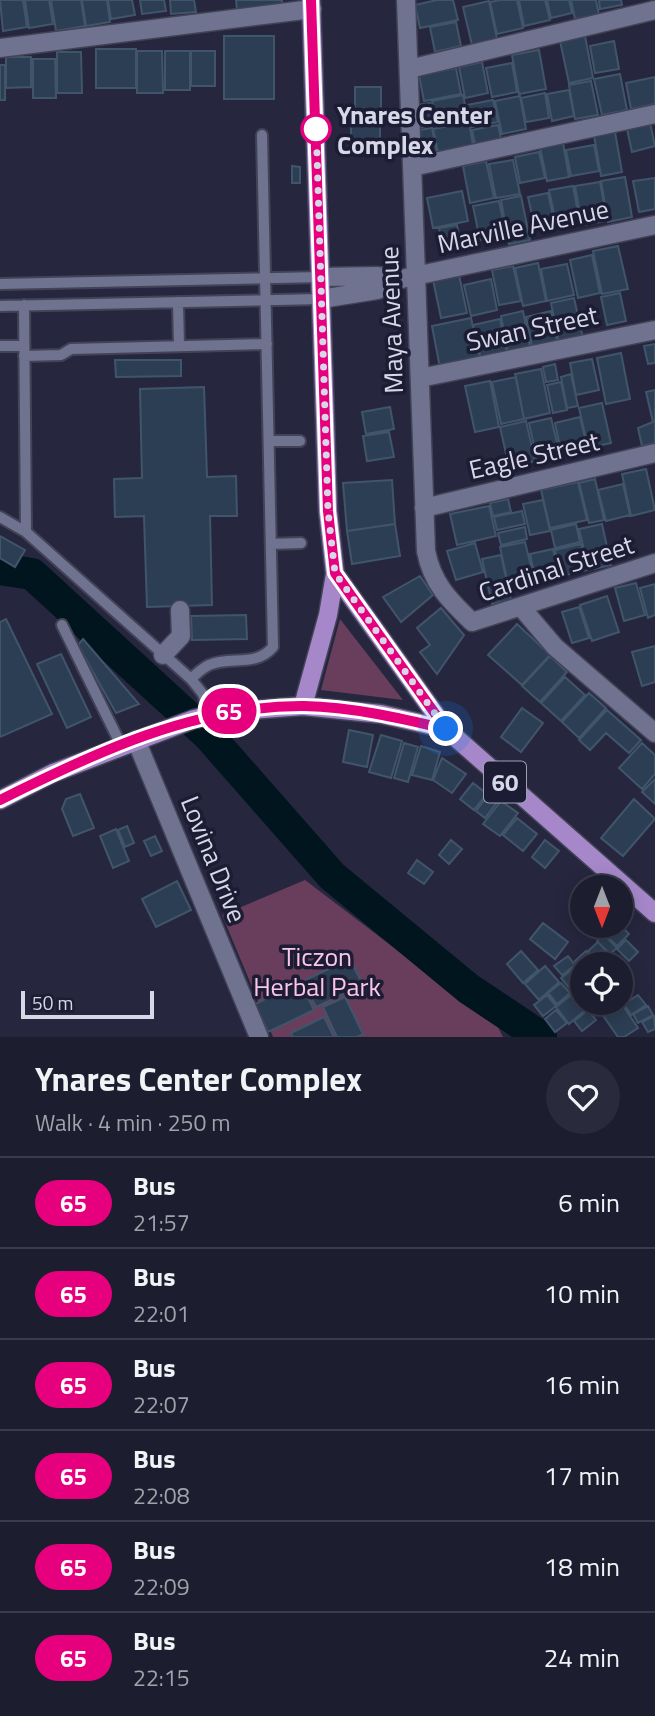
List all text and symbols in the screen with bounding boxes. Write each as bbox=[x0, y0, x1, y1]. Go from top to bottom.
place label: Ynares Center Complex bbox=[337, 95, 493, 164]
marker: Ynares Center Complex bbox=[301, 114, 331, 144]
street label: Marville Avenue bbox=[434, 189, 612, 263]
street label: Maya Avenue bbox=[369, 246, 413, 394]
street label: Swan Street bbox=[463, 295, 601, 361]
street label: Eagle Street bbox=[465, 421, 603, 489]
street label: Cardinal Street bbox=[473, 525, 639, 611]
line badge: 65 bbox=[198, 688, 260, 734]
text: 65 bbox=[216, 693, 242, 729]
your location bbox=[428, 711, 463, 746]
road number: 60 bbox=[484, 762, 526, 802]
street label: Lovina Drive bbox=[171, 790, 257, 928]
north arrow bbox=[570, 875, 634, 938]
map controls bbox=[570, 875, 633, 1015]
park label: Ticzon Herbal Park bbox=[253, 937, 381, 1006]
button: locate bbox=[570, 952, 633, 1015]
scale bar bbox=[21, 988, 154, 1020]
text: 50 m bbox=[32, 988, 73, 1017]
text: Ynares Center Complex bbox=[35, 1054, 362, 1104]
button: heart bbox=[546, 1060, 620, 1134]
text: Walk · 4 min · 250 m bbox=[35, 1105, 231, 1140]
text: Bus bbox=[133, 1166, 175, 1205]
text: 6 min bbox=[558, 1183, 620, 1222]
text: 65 bbox=[60, 1185, 87, 1221]
text: 21:57 bbox=[133, 1205, 190, 1240]
text: Bus bbox=[133, 1257, 175, 1296]
text: 10 min bbox=[544, 1274, 620, 1313]
text: 65 bbox=[60, 1276, 87, 1312]
text: 22:01 bbox=[133, 1296, 190, 1331]
text: Bus bbox=[133, 1348, 175, 1387]
text: 16 min bbox=[544, 1365, 620, 1404]
text: 65 bbox=[60, 1367, 87, 1403]
text: 22:07 bbox=[133, 1387, 190, 1422]
text: Bus bbox=[133, 1439, 175, 1478]
text: 17 min bbox=[544, 1456, 620, 1495]
text: 65 bbox=[60, 1458, 87, 1494]
text: 22:08 bbox=[133, 1478, 190, 1513]
text: Bus bbox=[133, 1530, 175, 1569]
text: 18 min bbox=[544, 1547, 620, 1586]
text: 65 bbox=[60, 1549, 87, 1585]
text: 22:09 bbox=[133, 1569, 190, 1604]
text: Bus bbox=[133, 1621, 175, 1660]
text: 24 min bbox=[544, 1638, 620, 1677]
text: 65 bbox=[60, 1640, 87, 1676]
text: 22:15 bbox=[133, 1660, 190, 1695]

